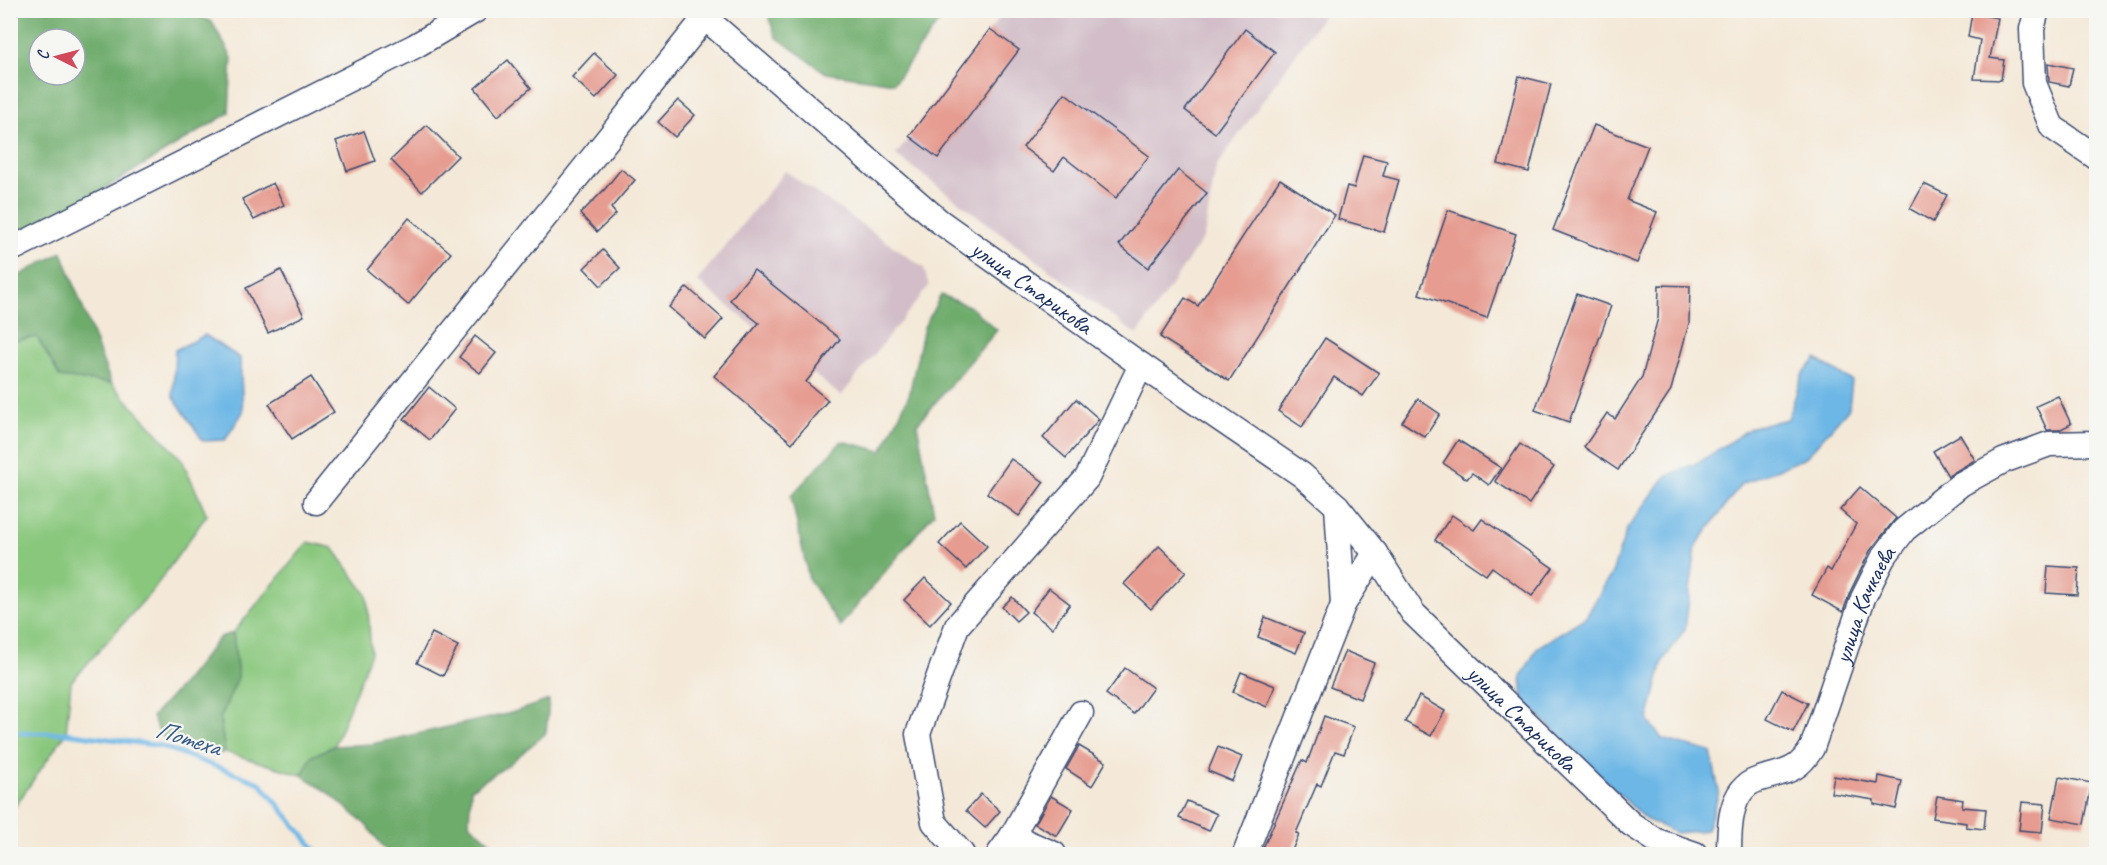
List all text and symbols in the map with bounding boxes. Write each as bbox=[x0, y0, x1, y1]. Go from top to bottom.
north arrow bbox=[27, 27, 87, 87]
text: С bbox=[33, 48, 54, 60]
street label: улица Старикова bbox=[964, 233, 1100, 342]
street label: улица Качкаева bbox=[1826, 538, 1903, 669]
street label: улица Старикова bbox=[1459, 657, 1585, 780]
water label: Потеха bbox=[152, 713, 228, 764]

